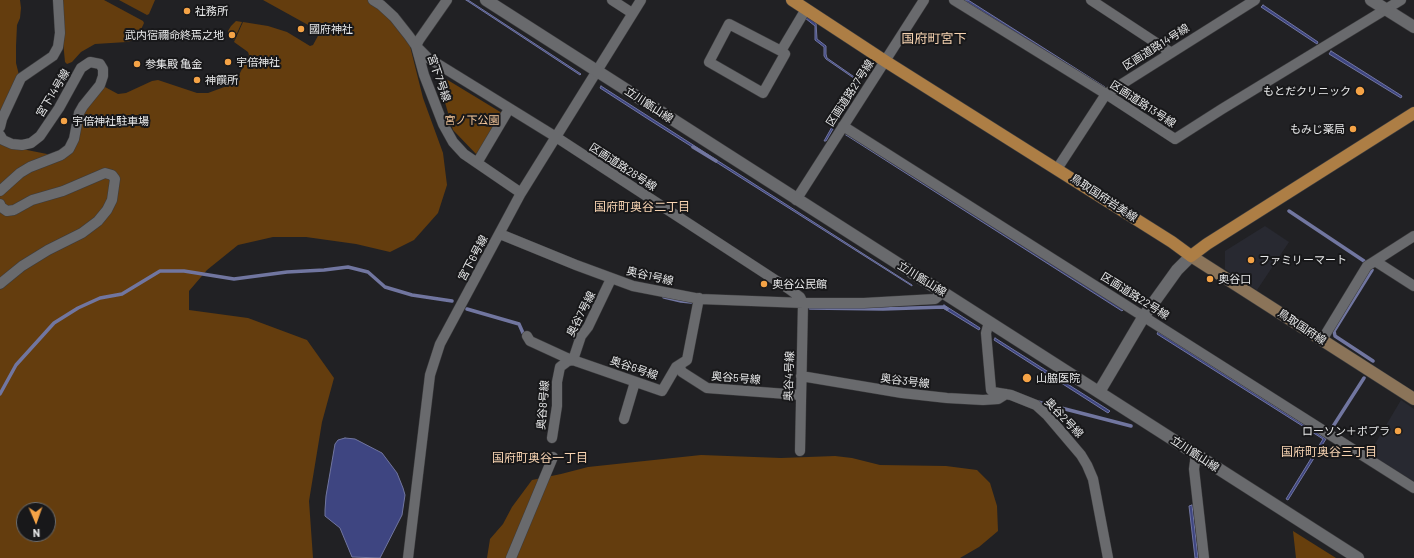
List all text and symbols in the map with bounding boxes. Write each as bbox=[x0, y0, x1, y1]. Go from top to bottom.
place label: 社務所 bbox=[195, 4, 228, 18]
marker: 社務所 bbox=[182, 6, 192, 16]
street label: 区画道路14号線 bbox=[1120, 21, 1192, 73]
place label: 國府神社 bbox=[309, 22, 353, 36]
marker: 國府神社 bbox=[296, 24, 306, 34]
place label: 武内宿禰命終焉之地 bbox=[125, 28, 224, 42]
marker: 武内宿禰命終焉之地 bbox=[227, 30, 237, 40]
district label: 国府町宮下 bbox=[902, 31, 966, 47]
street label: 宮下7号線 bbox=[425, 53, 453, 103]
place label: 宇倍神社 bbox=[236, 55, 280, 69]
place label: 参集殿 亀金 bbox=[145, 57, 202, 71]
marker: 宇倍神社 bbox=[223, 57, 233, 67]
street label: 区画道路27号線 bbox=[823, 57, 877, 129]
marker: 参集殿 亀金 bbox=[132, 59, 142, 69]
street label: 宮下14号線 bbox=[33, 66, 73, 120]
place label: 神饌所 bbox=[205, 73, 238, 87]
marker: 神饌所 bbox=[192, 75, 202, 85]
street label: 区画道路13号線 bbox=[1108, 78, 1178, 130]
street label: 立川甑山線 bbox=[622, 84, 676, 126]
place label: もとだクリニック bbox=[1263, 84, 1351, 98]
marker: もとだクリニック bbox=[1354, 85, 1366, 97]
park label: 宮ノ下公園 bbox=[445, 113, 499, 127]
place label: 宇倍神社駐車場 bbox=[72, 114, 149, 128]
marker: 宇倍神社駐車場 bbox=[59, 116, 69, 126]
place label: もみじ薬局 bbox=[1290, 122, 1345, 136]
marker: もみじ薬局 bbox=[1348, 124, 1358, 134]
street label: 区画道路28号線 bbox=[587, 140, 659, 194]
street label: 鳥取国府岩美線 bbox=[1068, 171, 1140, 225]
district label: 国府町奥谷二丁目 bbox=[594, 200, 690, 214]
street label: 宮下6号線 bbox=[456, 233, 490, 283]
place label: ファミリーマート bbox=[1259, 253, 1347, 267]
marker: ファミリーマート bbox=[1246, 255, 1256, 265]
street label: 立川甑山線 bbox=[895, 259, 949, 299]
street label: 奥谷1号線 bbox=[625, 264, 675, 288]
street label: 区画道路22号線 bbox=[1099, 270, 1171, 322]
place label: 奥谷口 bbox=[1218, 272, 1251, 286]
marker: 奥谷口 bbox=[1205, 274, 1215, 284]
place label: 奥谷公民館 bbox=[772, 277, 827, 291]
marker: 奥谷公民館 bbox=[759, 279, 769, 289]
street label: 奥谷7号線 bbox=[564, 289, 598, 339]
street label: 鳥取国府線 bbox=[1275, 306, 1329, 348]
street label: 奥谷4号線 bbox=[782, 351, 796, 401]
street label: 奥谷6号線 bbox=[608, 354, 660, 382]
street label: 奥谷5号線 bbox=[711, 369, 761, 387]
street label: 奥谷3号線 bbox=[880, 371, 930, 391]
place label: 山脇医院 bbox=[1036, 371, 1080, 385]
marker: 山脇医院 bbox=[1021, 372, 1033, 384]
street label: 奥谷8号線 bbox=[534, 380, 552, 430]
street label: 奥谷2号線 bbox=[1042, 395, 1086, 441]
place label: ローソン＋ポプラ bbox=[1302, 424, 1390, 438]
marker: ローソン＋ポプラ bbox=[1393, 426, 1403, 436]
street label: 立川甑山線 bbox=[1168, 433, 1222, 475]
district label: 国府町奥谷三丁目 bbox=[1281, 445, 1377, 459]
district label: 国府町奥谷一丁目 bbox=[492, 451, 588, 465]
north arrow bbox=[16, 502, 56, 542]
text: N bbox=[33, 527, 40, 540]

